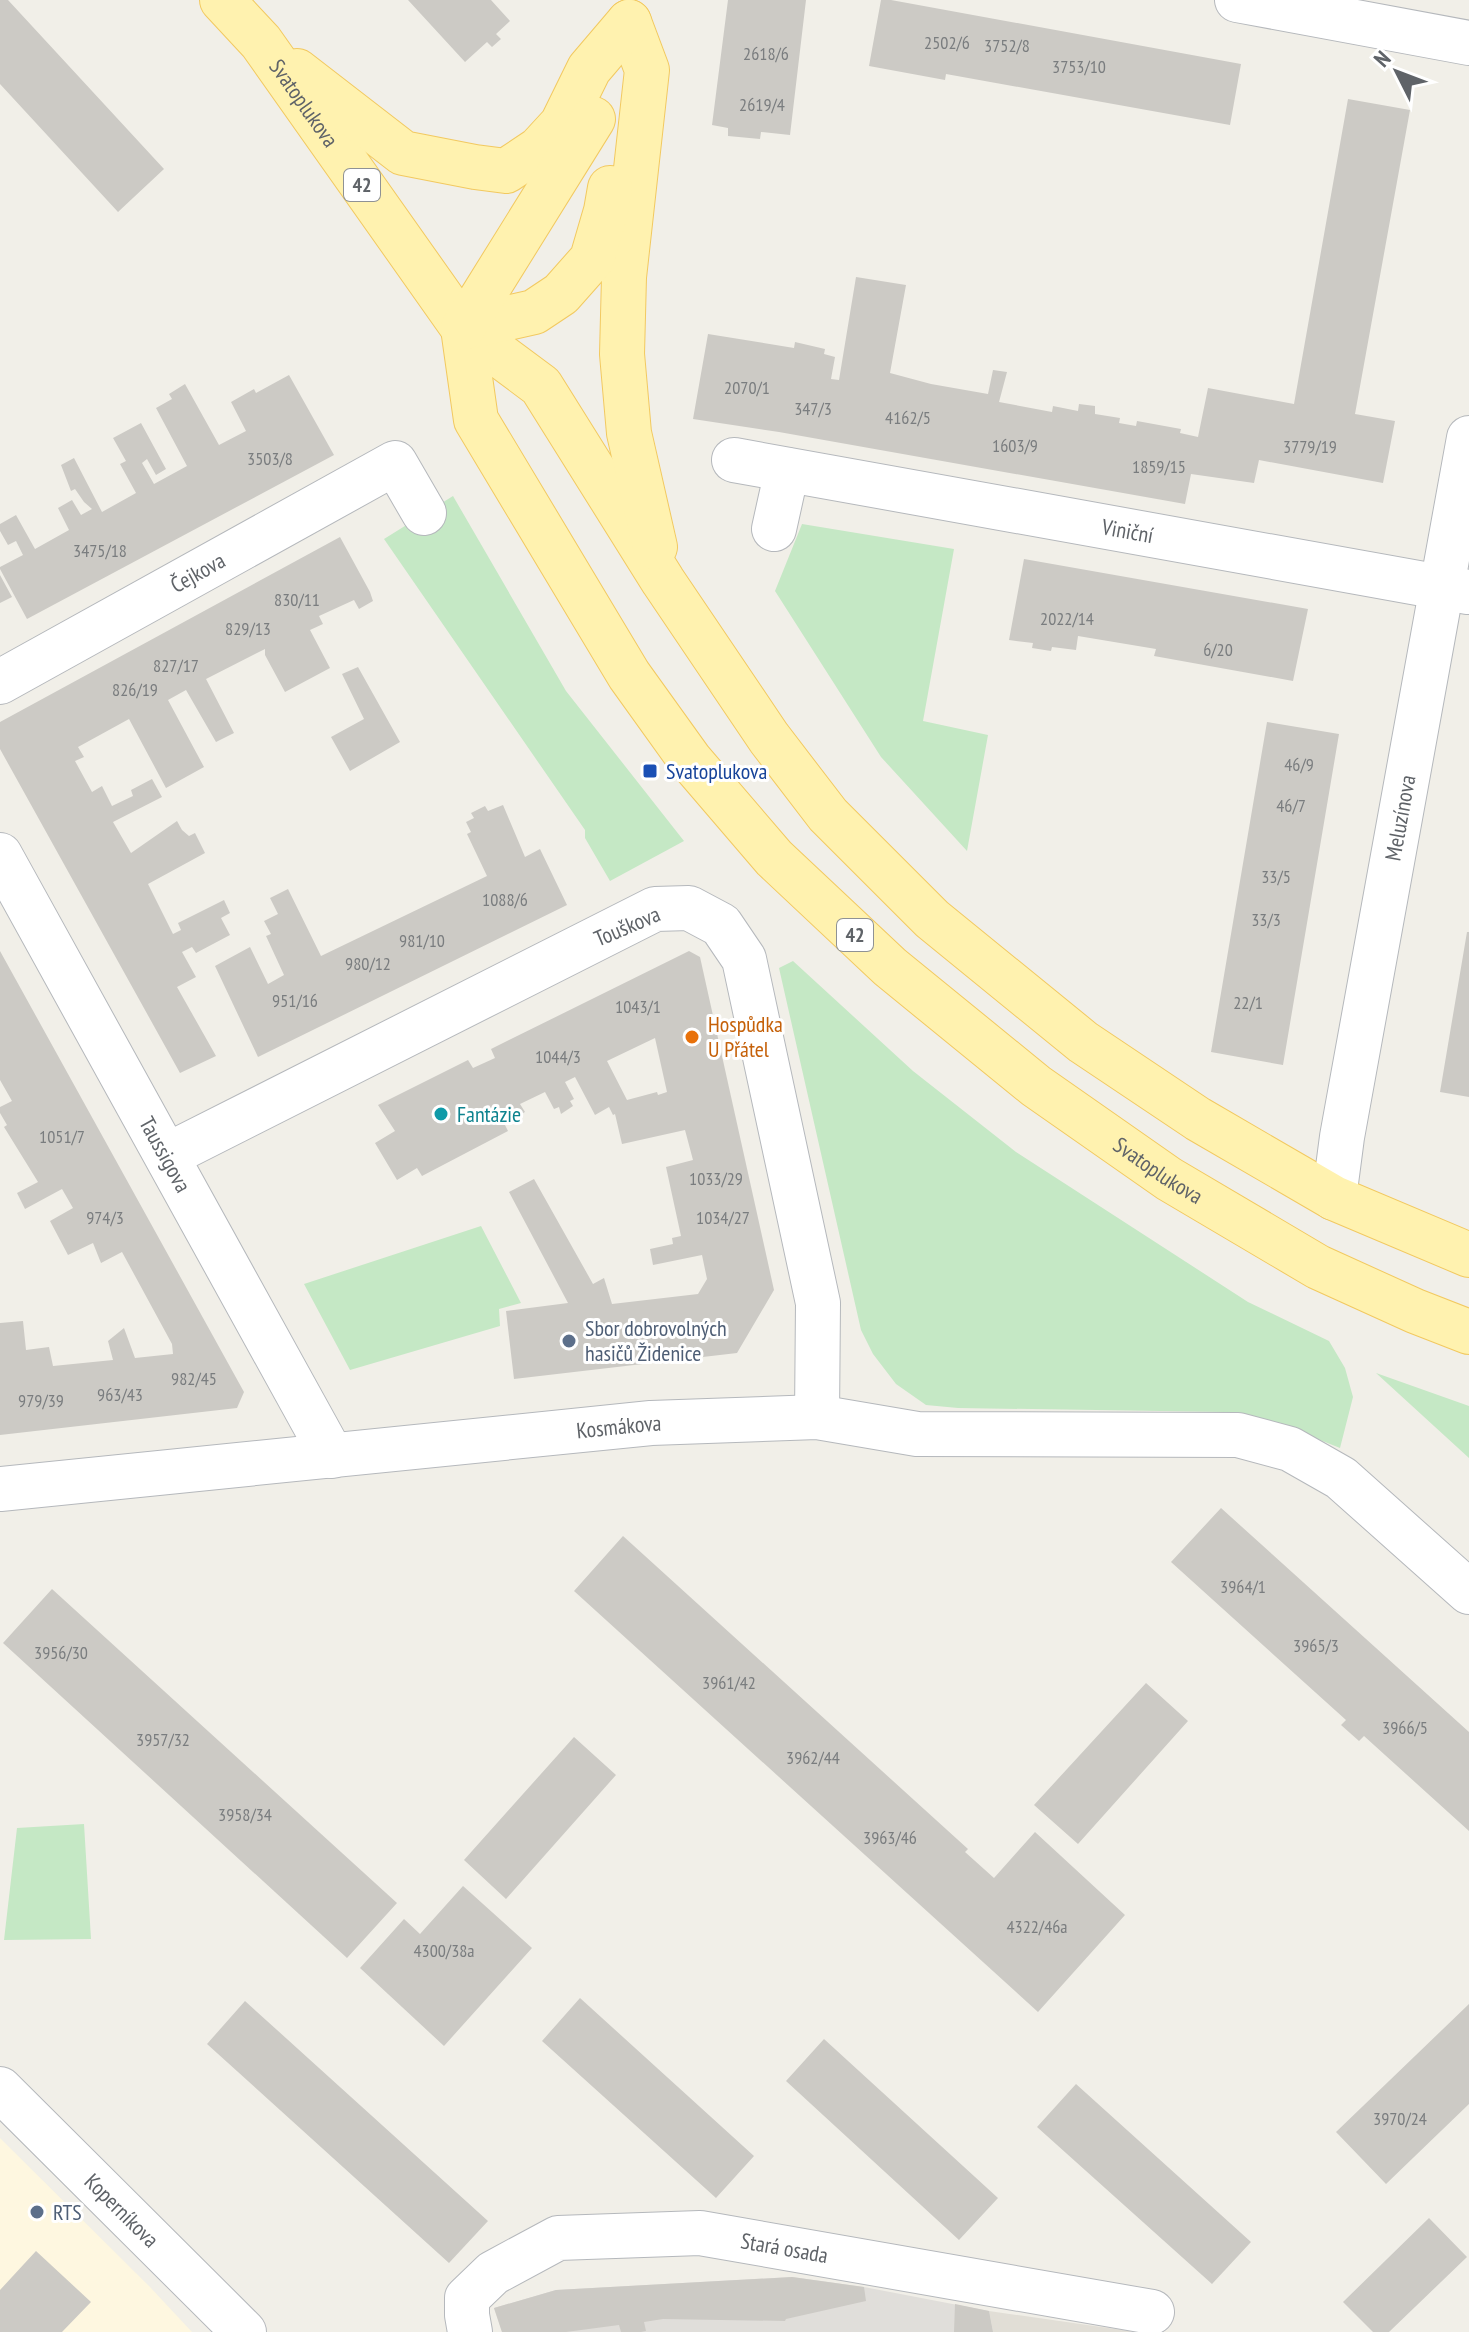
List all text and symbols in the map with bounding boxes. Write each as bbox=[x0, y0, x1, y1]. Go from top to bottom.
house number: 2502/6 bbox=[924, 31, 970, 54]
north arrow bbox=[1357, 32, 1437, 112]
house number: 3752/8 bbox=[984, 34, 1030, 57]
house number: 2618/6 bbox=[743, 42, 789, 65]
text: N bbox=[1368, 45, 1397, 72]
street label: Svatoplukova bbox=[263, 53, 345, 153]
house number: 3753/10 bbox=[1052, 55, 1106, 78]
house number: 2619/4 bbox=[739, 93, 785, 116]
road number: 42 bbox=[344, 169, 380, 201]
house number: 2070/1 bbox=[724, 376, 770, 399]
house number: 347/3 bbox=[794, 397, 832, 420]
house number: 4162/5 bbox=[885, 406, 931, 429]
house number: 1603/9 bbox=[992, 434, 1038, 457]
house number: 3779/19 bbox=[1283, 435, 1337, 458]
house number: 3503/8 bbox=[247, 447, 293, 470]
house number: 1859/15 bbox=[1132, 455, 1186, 478]
street label: Viniční bbox=[1099, 512, 1156, 549]
house number: 3475/18 bbox=[73, 539, 127, 562]
street label: Čejkova bbox=[165, 546, 230, 599]
house number: 830/11 bbox=[274, 588, 320, 611]
house number: 2022/14 bbox=[1040, 607, 1094, 630]
house number: 829/13 bbox=[225, 617, 271, 640]
house number: 6/20 bbox=[1203, 638, 1233, 661]
house number: 827/17 bbox=[153, 654, 199, 677]
house number: 826/19 bbox=[112, 678, 158, 701]
house number: 46/9 bbox=[1284, 753, 1314, 776]
place label: Svatoplukova bbox=[666, 757, 767, 785]
marker: Svatoplukova bbox=[641, 762, 659, 780]
street label: Meluzínova bbox=[1378, 773, 1422, 863]
house number: 46/7 bbox=[1276, 794, 1306, 817]
house number: 33/5 bbox=[1261, 865, 1291, 888]
house number: 1088/6 bbox=[482, 888, 528, 911]
street label: Touškova bbox=[590, 900, 664, 952]
house number: 33/3 bbox=[1251, 908, 1281, 931]
road number: 42 bbox=[837, 919, 873, 951]
house number: 981/10 bbox=[399, 929, 445, 952]
house number: 980/12 bbox=[345, 952, 391, 975]
house number: 951/16 bbox=[272, 989, 318, 1012]
house number: 22/1 bbox=[1233, 991, 1263, 1014]
house number: 1043/1 bbox=[615, 995, 661, 1018]
place label: Hospůdka U Přátel bbox=[708, 1010, 783, 1063]
marker: Hospůdka U Přátel bbox=[683, 1028, 701, 1046]
house number: 1044/3 bbox=[535, 1045, 581, 1068]
place label: Fantázie bbox=[457, 1100, 521, 1128]
marker: Fantázie bbox=[432, 1105, 450, 1123]
street label: Taussigova bbox=[133, 1112, 197, 1197]
house number: 1051/7 bbox=[39, 1125, 85, 1148]
street label: Svatoplukova bbox=[1108, 1131, 1208, 1210]
house number: 1033/29 bbox=[689, 1167, 743, 1190]
house number: 974/3 bbox=[86, 1206, 124, 1229]
house number: 1034/27 bbox=[696, 1206, 750, 1229]
place label: Sbor dobrovolných hasičů Židenice bbox=[585, 1314, 727, 1367]
marker: Sbor dobrovolných hasičů Židenice bbox=[560, 1332, 578, 1350]
house number: 982/45 bbox=[171, 1367, 217, 1390]
house number: 963/43 bbox=[97, 1383, 143, 1406]
house number: 979/39 bbox=[18, 1389, 64, 1412]
street label: Kosmákova bbox=[575, 1409, 662, 1444]
house number: 3964/1 bbox=[1220, 1575, 1266, 1598]
house number: 3965/3 bbox=[1293, 1634, 1339, 1657]
house number: 3956/30 bbox=[34, 1641, 88, 1664]
house number: 3961/42 bbox=[702, 1671, 756, 1694]
house number: 3966/5 bbox=[1382, 1716, 1428, 1739]
house number: 3957/32 bbox=[136, 1728, 190, 1751]
house number: 3962/44 bbox=[786, 1746, 840, 1769]
house number: 3958/34 bbox=[218, 1803, 272, 1826]
house number: 3963/46 bbox=[863, 1826, 917, 1849]
house number: 4322/46a bbox=[1006, 1915, 1068, 1938]
house number: 4300/38a bbox=[413, 1939, 475, 1962]
house number: 3970/24 bbox=[1373, 2107, 1427, 2130]
street label: Koperníkova bbox=[79, 2167, 165, 2253]
place label: RTS bbox=[53, 2198, 82, 2226]
marker: RTS bbox=[28, 2203, 46, 2221]
street label: Stará osada bbox=[739, 2226, 830, 2269]

